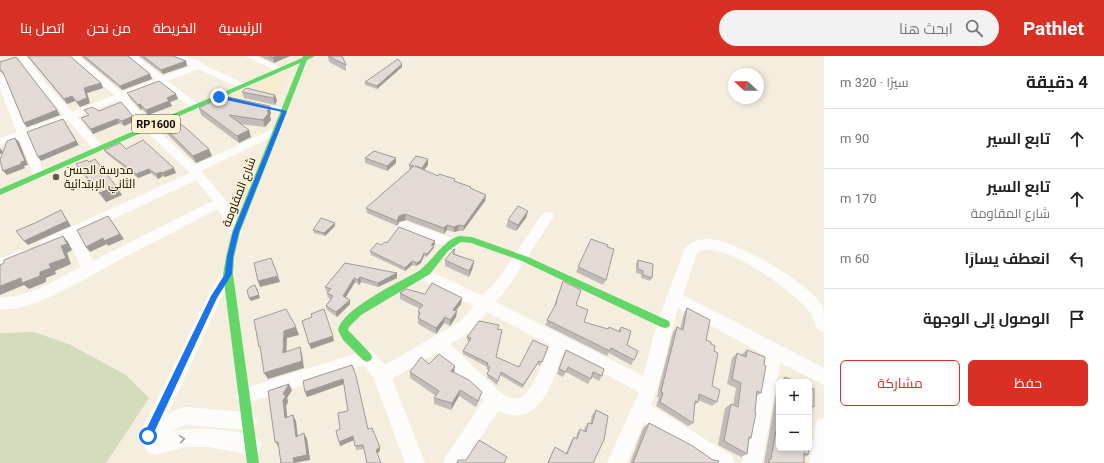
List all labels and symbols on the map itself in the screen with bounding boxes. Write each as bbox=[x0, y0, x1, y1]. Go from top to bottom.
north arrow bbox=[728, 68, 764, 104]
route end bbox=[210, 88, 228, 106]
road number: RP1600 bbox=[132, 115, 180, 133]
street label: شارع المقاومة bbox=[219, 155, 260, 229]
place label: مدرسة الحسن الثاني الإبتدائية bbox=[64, 163, 135, 194]
marker: مدرسة الحسن الثاني الإبتدائية bbox=[51, 172, 61, 182]
route start bbox=[139, 427, 157, 445]
one-way arrow bbox=[179, 435, 185, 444]

